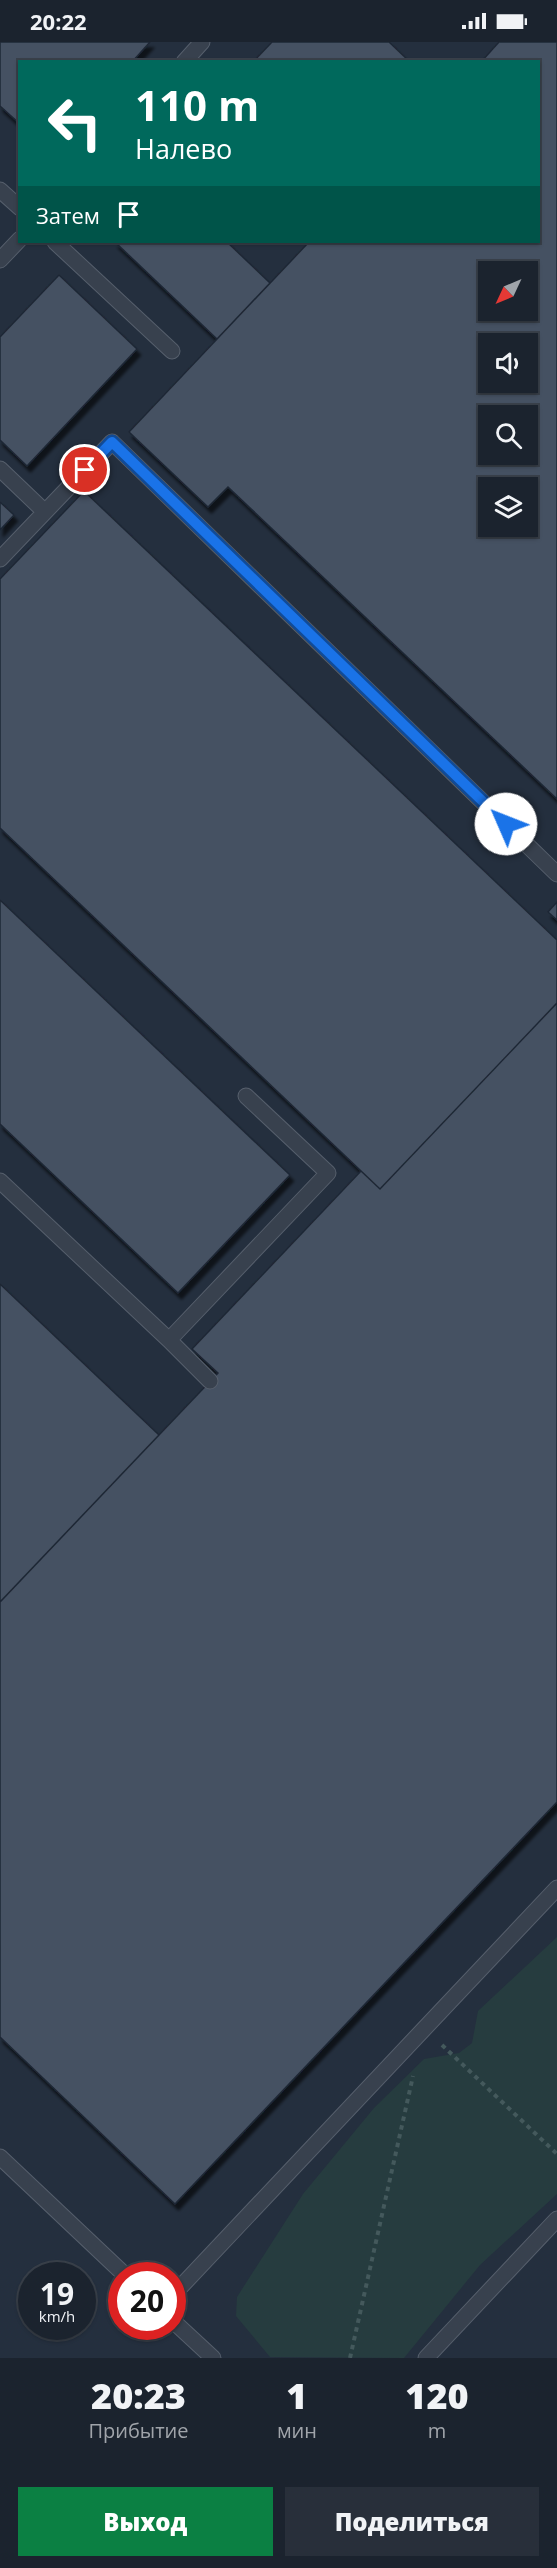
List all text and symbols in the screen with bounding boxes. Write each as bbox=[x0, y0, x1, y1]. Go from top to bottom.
text: 20:22 bbox=[30, 6, 87, 36]
text: 110 m bbox=[135, 76, 259, 133]
icon: left bbox=[36, 84, 114, 162]
text: Налево bbox=[135, 130, 232, 167]
icon: arrive bbox=[112, 198, 145, 231]
text: Затем bbox=[36, 200, 100, 230]
north arrow bbox=[478, 261, 538, 321]
map controls bbox=[478, 261, 538, 537]
button: sound bbox=[478, 333, 538, 393]
button: search bbox=[478, 405, 538, 465]
pin bbox=[59, 444, 110, 495]
icon: arrive bbox=[68, 453, 101, 486]
button: layers bbox=[478, 477, 538, 537]
position arrow bbox=[474, 792, 538, 856]
speed limit sign: 20 bbox=[108, 2262, 186, 2340]
text: 19 bbox=[40, 2273, 74, 2314]
text: km/h bbox=[39, 2306, 75, 2326]
text: 20:23 bbox=[91, 2371, 186, 2420]
text: 1 bbox=[286, 2371, 307, 2420]
text: 120 bbox=[405, 2371, 469, 2420]
text: Прибытие bbox=[88, 2417, 189, 2444]
text: мин bbox=[277, 2417, 317, 2444]
text: m bbox=[428, 2417, 446, 2444]
button: Выход bbox=[18, 2487, 273, 2556]
button: Поделиться bbox=[285, 2487, 539, 2556]

